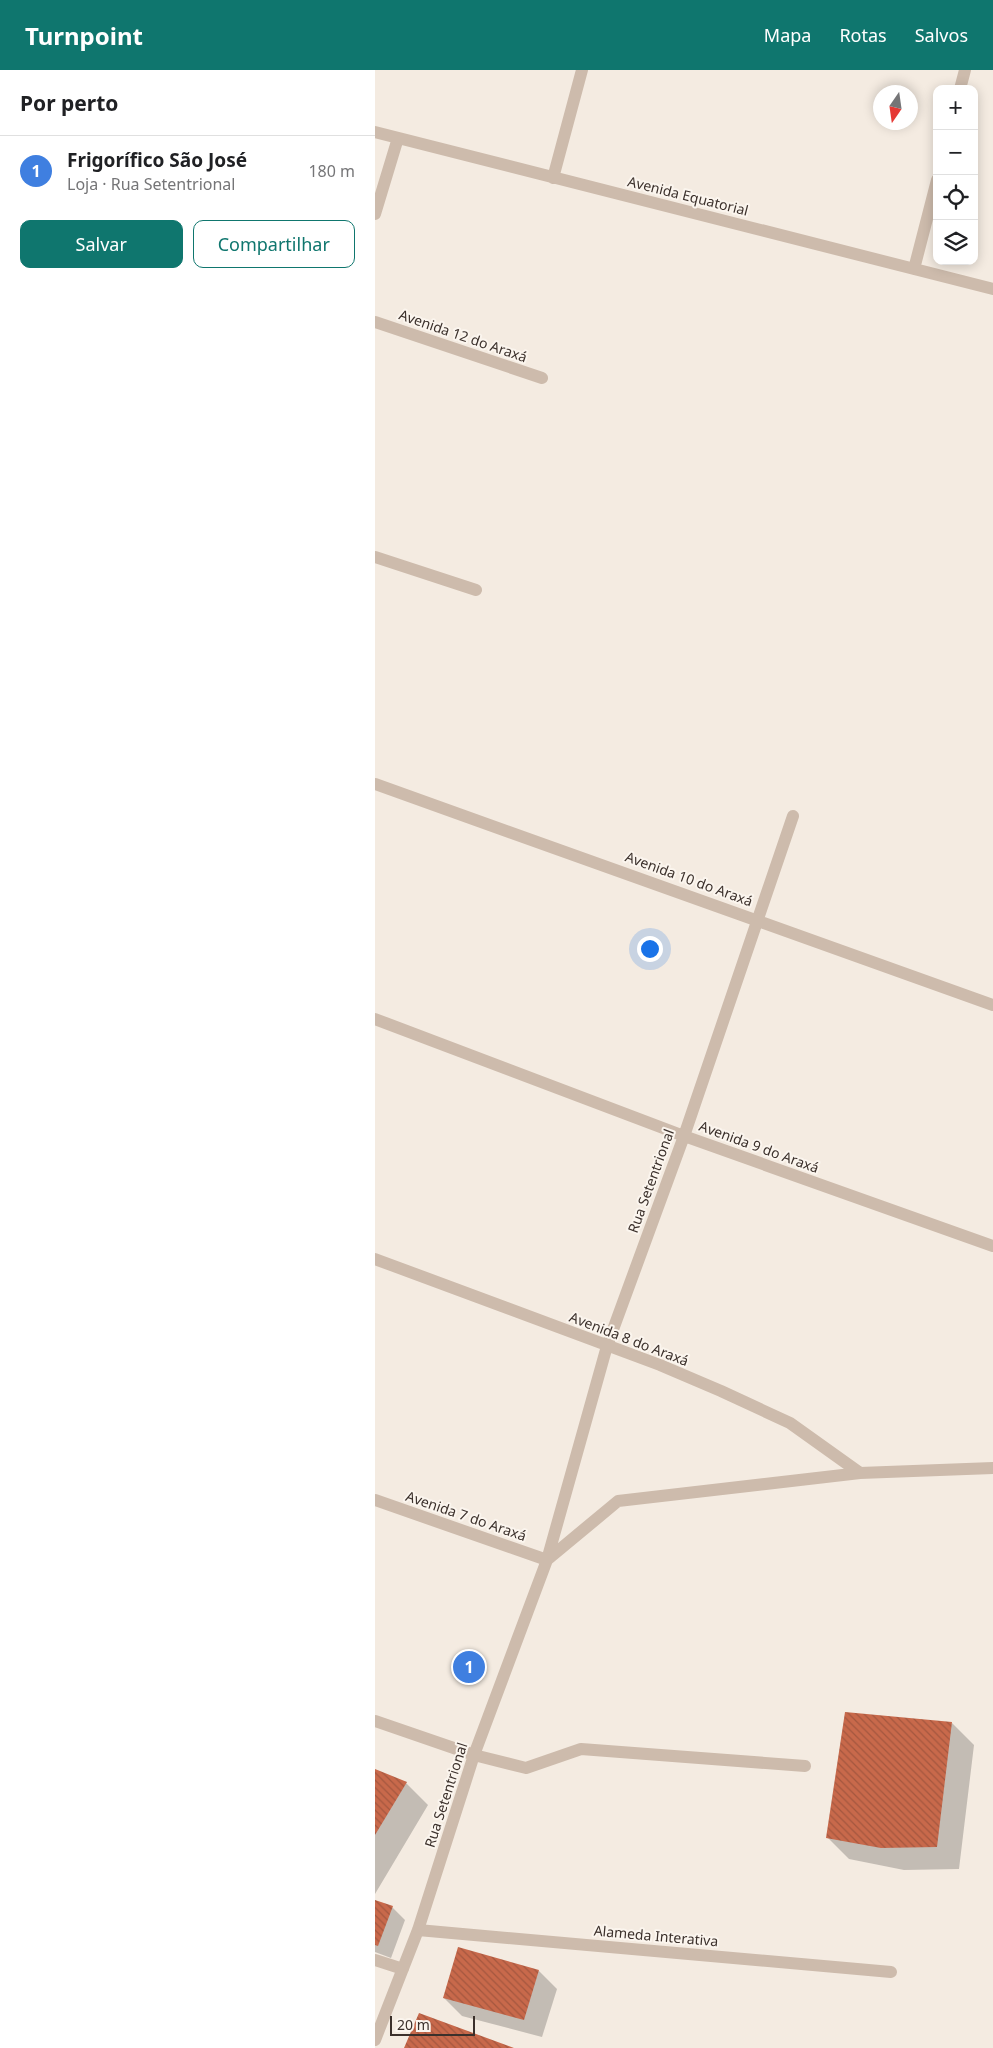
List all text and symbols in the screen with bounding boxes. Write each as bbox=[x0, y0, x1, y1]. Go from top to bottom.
text: Turnpoint bbox=[25, 19, 143, 52]
text: Mapa bbox=[764, 23, 811, 47]
text: Rotas bbox=[839, 23, 887, 47]
text: Salvos bbox=[915, 23, 968, 47]
north arrow bbox=[873, 85, 918, 130]
map controls bbox=[933, 85, 978, 265]
button: + bbox=[933, 85, 978, 130]
text: Por perto bbox=[20, 89, 118, 117]
button: − bbox=[933, 130, 978, 175]
text: Frigorífico São José bbox=[67, 147, 247, 173]
text: 1 bbox=[31, 160, 41, 182]
text: 180 m bbox=[308, 160, 355, 182]
street label: Avenida Equatorial bbox=[626, 171, 750, 220]
text: Loja · Rua Setentrional bbox=[67, 173, 235, 195]
button: locate bbox=[933, 175, 978, 220]
button: Salvar bbox=[20, 220, 183, 268]
button: Compartilhar bbox=[193, 220, 355, 268]
button: layers bbox=[933, 220, 978, 265]
street label: Avenida 12 do Araxá bbox=[397, 305, 530, 366]
street label: Avenida 10 do Araxá bbox=[623, 847, 756, 910]
your location bbox=[637, 936, 663, 962]
street label: Avenida 9 do Araxá bbox=[697, 1116, 822, 1177]
street label: Rua Setentrional bbox=[623, 1126, 678, 1235]
street label: Avenida 8 do Araxá bbox=[567, 1307, 692, 1370]
street label: Avenida 7 do Araxá bbox=[403, 1486, 529, 1545]
pin: 1 bbox=[453, 1648, 485, 1686]
street label: Rua Setentrional bbox=[420, 1740, 471, 1850]
street label: Alameda Interativa bbox=[593, 1921, 719, 1950]
scale bar bbox=[390, 2013, 475, 2036]
text: 20 m bbox=[397, 2015, 430, 2034]

